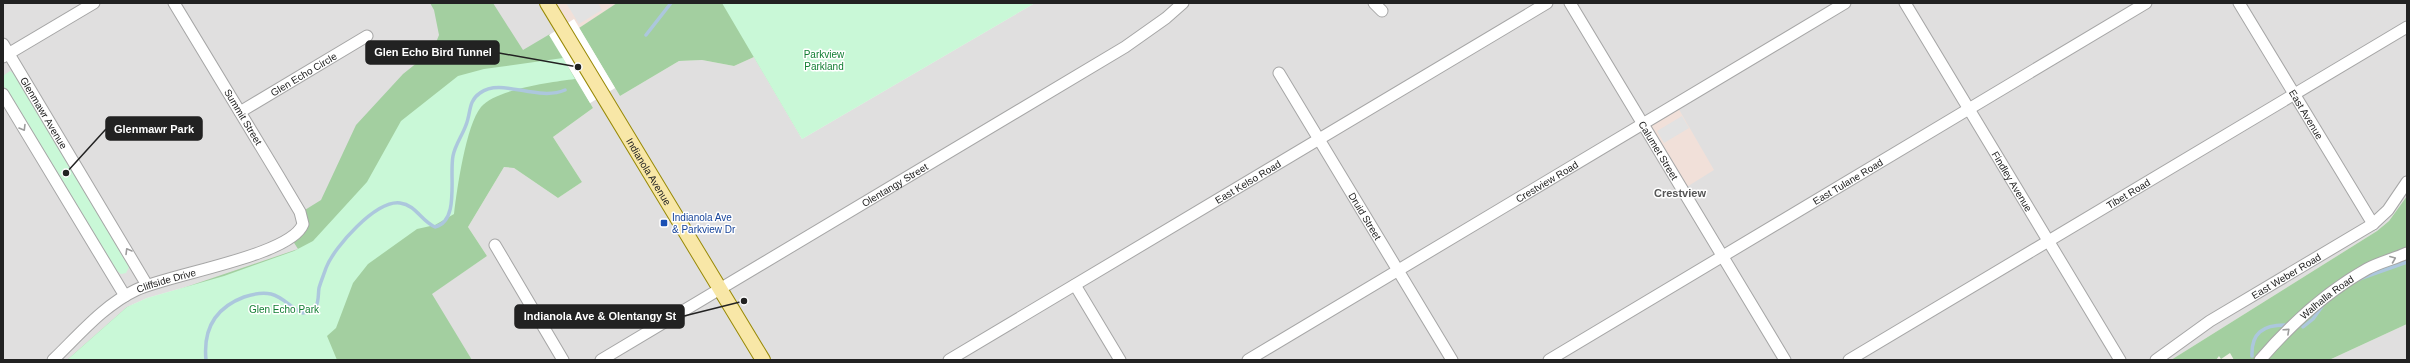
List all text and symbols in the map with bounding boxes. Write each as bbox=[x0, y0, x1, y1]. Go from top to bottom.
callout: Glen Echo Bird Tunnel bbox=[366, 41, 499, 64]
text: Glen Echo Bird Tunnel bbox=[374, 46, 492, 58]
park label: Parkview Parkland bbox=[804, 49, 845, 72]
street label: Glen Echo Circle bbox=[268, 50, 339, 98]
street label: Glenmawr Avenue bbox=[18, 75, 70, 151]
street label: Summit Street bbox=[222, 87, 264, 147]
street label: East Avenue bbox=[2287, 87, 2326, 141]
callout: Glenmawr Park bbox=[106, 117, 202, 140]
street label: Calumet Street bbox=[1637, 119, 1681, 182]
text: Glenmawr Park bbox=[114, 123, 195, 135]
one-way arrow bbox=[19, 124, 26, 131]
street label: Indianola Avenue bbox=[624, 136, 674, 208]
street label: Findley Avenue bbox=[1990, 149, 2035, 214]
street label: East Tulane Road bbox=[1811, 156, 1885, 207]
street label: East Kelso Road bbox=[1213, 158, 1283, 205]
street label: Crestview Road bbox=[1514, 159, 1580, 204]
street label: Olentangy Street bbox=[860, 161, 930, 209]
street label: Tibet Road bbox=[2104, 176, 2152, 211]
district label: Crestview bbox=[1654, 187, 1706, 199]
street label: Druid Street bbox=[1347, 190, 1384, 242]
place label: Indianola Ave & Parkview Dr bbox=[672, 212, 736, 235]
marker: Indianola Ave & Parkview Dr bbox=[659, 218, 669, 228]
one-way arrow bbox=[125, 248, 132, 255]
street label: East Weber Road bbox=[2249, 251, 2323, 301]
one-way arrow bbox=[2390, 256, 2397, 264]
street label: Cliffside Drive bbox=[135, 266, 197, 295]
street label: Walhalla Road bbox=[2298, 273, 2356, 321]
park label: Glen Echo Park bbox=[249, 304, 320, 315]
callout: Indianola Ave & Olentangy St bbox=[515, 305, 684, 328]
text: Indianola Ave & Olentangy St bbox=[524, 310, 677, 322]
one-way arrow bbox=[2282, 329, 2290, 336]

